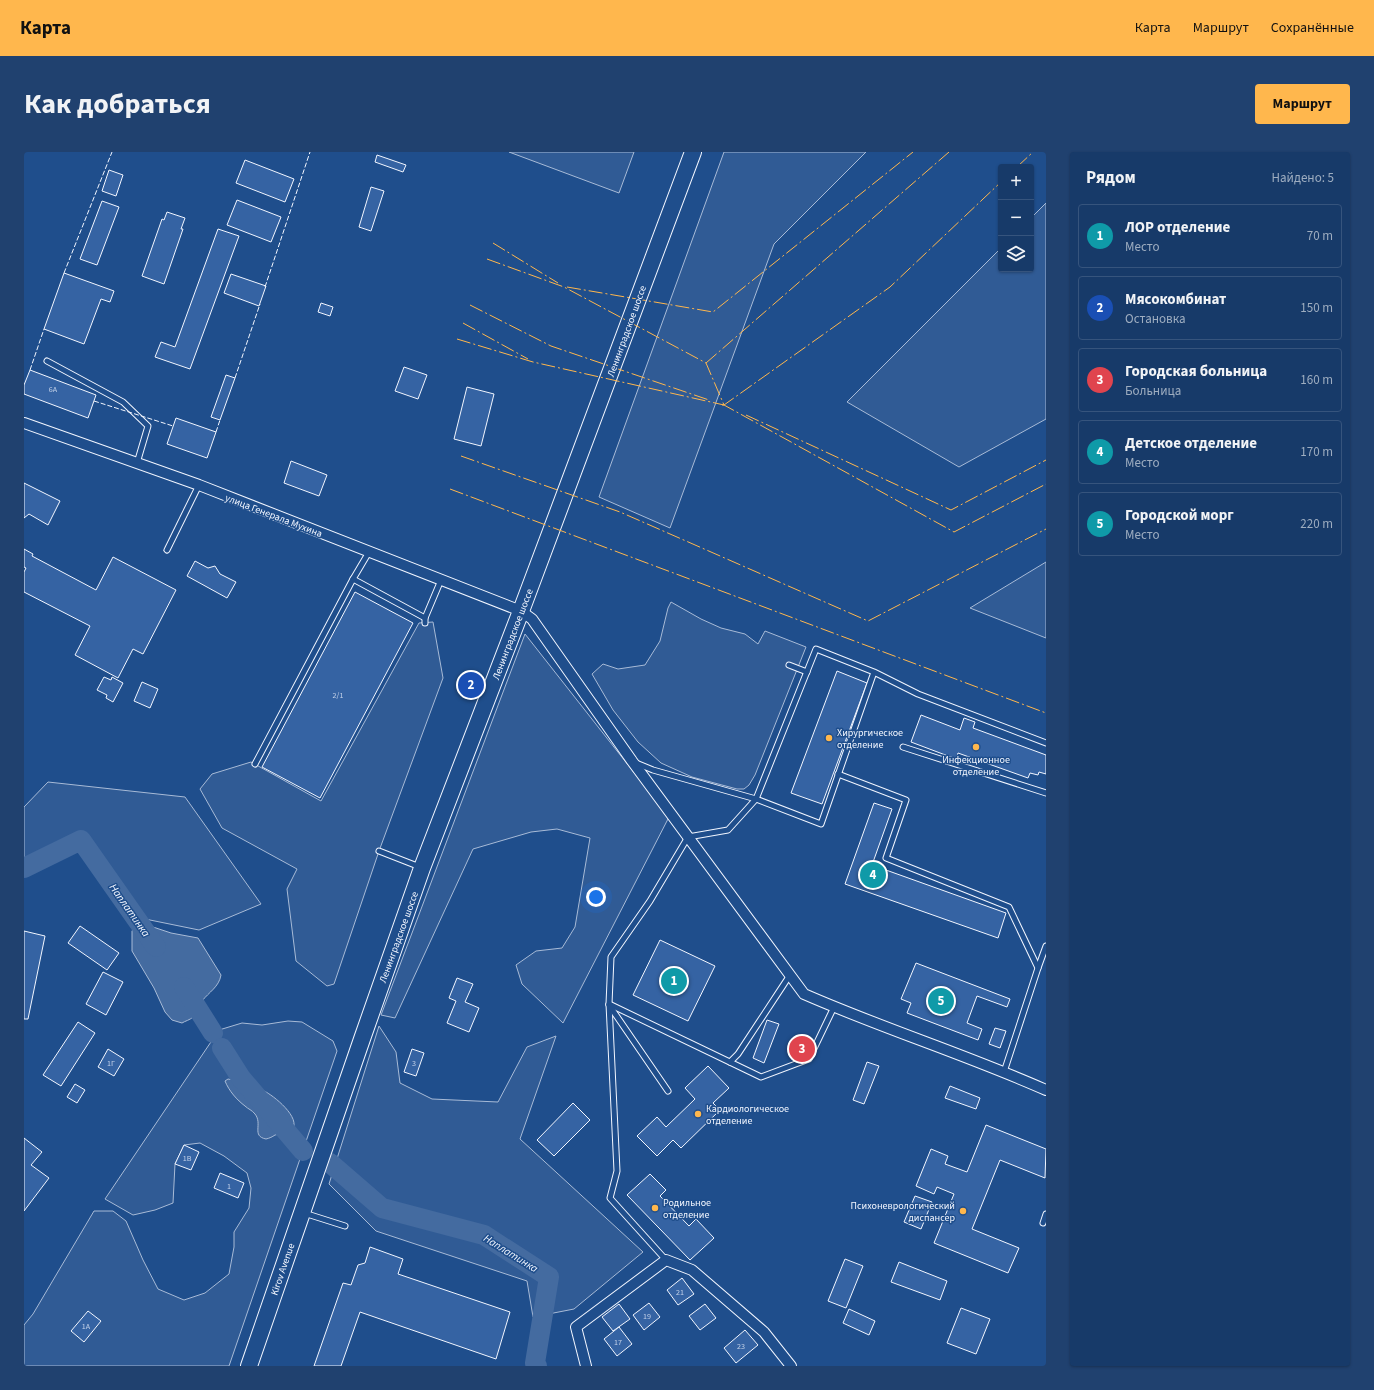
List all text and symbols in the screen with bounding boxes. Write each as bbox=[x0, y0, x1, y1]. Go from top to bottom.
text: Карта bbox=[20, 15, 71, 42]
text: Карта bbox=[1135, 18, 1171, 38]
text: Маршрут bbox=[1193, 18, 1249, 38]
text: Сохранённые bbox=[1271, 18, 1354, 38]
text: Как добраться bbox=[24, 84, 211, 124]
button: Маршрут bbox=[1255, 84, 1350, 124]
map controls bbox=[998, 164, 1034, 272]
button: + bbox=[998, 164, 1034, 200]
text: Рядом bbox=[1086, 166, 1136, 190]
text: Найдено: 5 bbox=[1272, 169, 1334, 187]
button: − bbox=[998, 200, 1034, 236]
text: ЛОР отделение bbox=[1125, 217, 1230, 238]
text: 1 bbox=[1097, 227, 1103, 245]
text: 70 m bbox=[1307, 227, 1333, 245]
button: layers bbox=[998, 236, 1034, 272]
text: Место bbox=[1125, 238, 1160, 256]
street label: Ленинградское шоссе bbox=[604, 284, 650, 379]
text: Мясокомбинат bbox=[1125, 289, 1226, 310]
text: 2 bbox=[1097, 299, 1103, 317]
text: 150 m bbox=[1300, 299, 1333, 317]
text: Остановка bbox=[1125, 310, 1186, 328]
text: Городская больница bbox=[1125, 361, 1267, 382]
text: 3 bbox=[1097, 371, 1103, 389]
text: 160 m bbox=[1300, 371, 1333, 389]
text: Больница bbox=[1125, 382, 1181, 400]
house number: 6А bbox=[49, 384, 58, 395]
text: Детское отделение bbox=[1125, 433, 1257, 454]
text: 4 bbox=[1097, 443, 1103, 461]
text: 170 m bbox=[1300, 443, 1333, 461]
text: Место bbox=[1125, 454, 1160, 472]
street label: улица Генерала Мухина bbox=[223, 491, 324, 541]
text: Городской морг bbox=[1125, 505, 1234, 526]
text: 5 bbox=[1097, 515, 1103, 533]
text: 220 m bbox=[1300, 515, 1333, 533]
text: Место bbox=[1125, 526, 1160, 544]
street label: Ленинградское шоссе bbox=[489, 587, 537, 682]
pin: 2 bbox=[458, 670, 484, 700]
house number: 2/1 bbox=[333, 690, 343, 701]
place label: Хирургическое отделение bbox=[837, 726, 903, 752]
marker: Хирургическое отделение bbox=[824, 733, 834, 743]
marker: Инфекционное отделение bbox=[971, 742, 981, 752]
place label: Инфекционное отделение bbox=[942, 753, 1010, 779]
pin: 4 bbox=[860, 860, 886, 890]
water label: Наплатинка bbox=[106, 881, 153, 940]
your location bbox=[586, 887, 606, 907]
street label: Ленинградское шоссе bbox=[376, 890, 422, 985]
pin: 1 bbox=[661, 966, 687, 996]
pin: 5 bbox=[928, 986, 954, 1016]
pin: 3 bbox=[789, 1034, 815, 1064]
house number: 1Г bbox=[107, 1058, 115, 1069]
house number: 3 bbox=[412, 1058, 416, 1069]
place label: Кардиологическое отделение bbox=[706, 1102, 789, 1128]
marker: Кардиологическое отделение bbox=[693, 1109, 703, 1119]
house number: 1В bbox=[183, 1153, 192, 1164]
house number: 1 bbox=[227, 1181, 231, 1192]
place label: Родильное отделение bbox=[663, 1196, 711, 1222]
place label: Психоневрологический диспансер bbox=[851, 1199, 955, 1225]
marker: Родильное отделение bbox=[650, 1203, 660, 1213]
marker: Психоневрологический диспансер bbox=[958, 1206, 968, 1216]
water label: Наплатинка bbox=[481, 1231, 541, 1276]
street label: Kirov Avenue bbox=[267, 1241, 298, 1297]
house number: 21 bbox=[676, 1287, 684, 1298]
house number: 19 bbox=[643, 1311, 651, 1322]
house number: 1А bbox=[82, 1321, 91, 1332]
house number: 17 bbox=[614, 1337, 622, 1348]
house number: 23 bbox=[737, 1341, 745, 1352]

